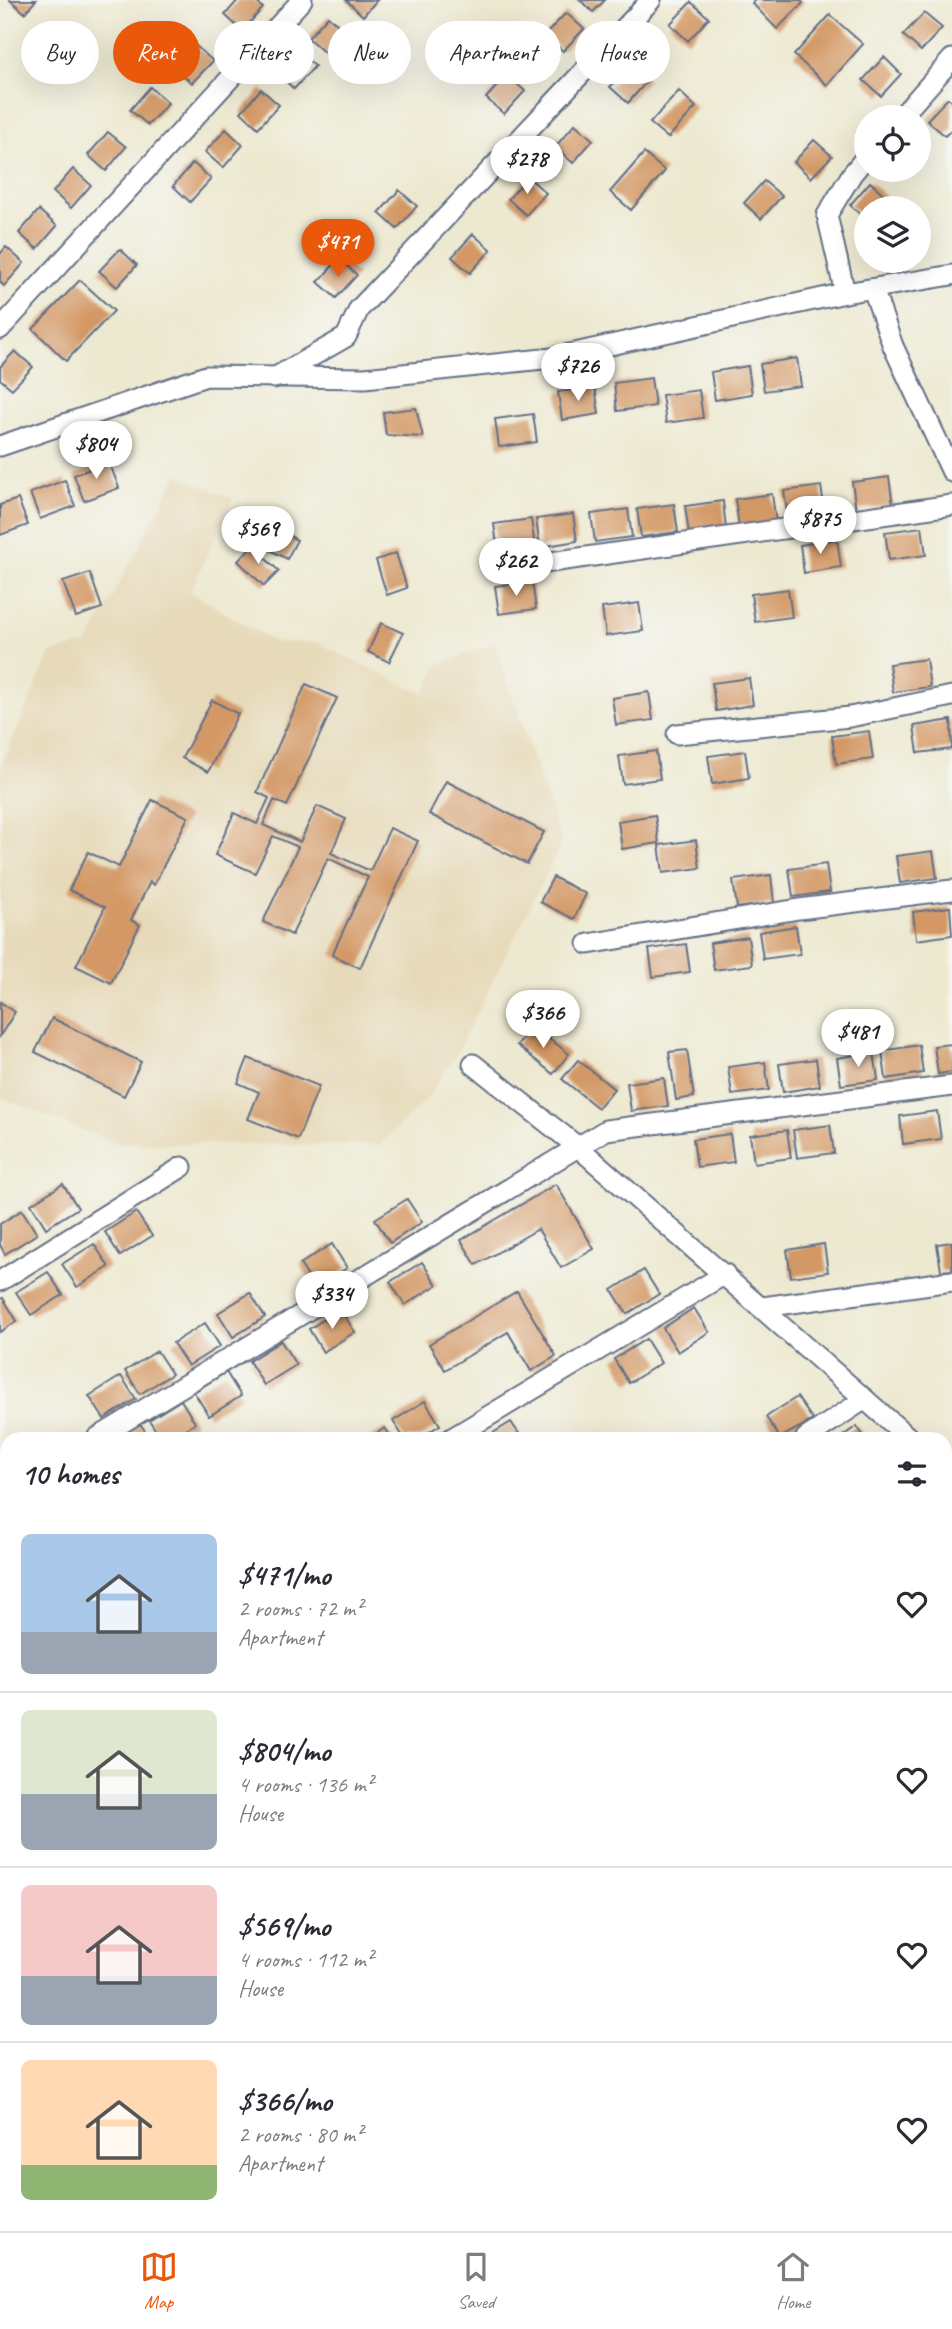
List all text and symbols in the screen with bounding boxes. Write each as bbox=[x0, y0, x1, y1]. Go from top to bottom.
chip: Buy bbox=[21, 21, 99, 84]
chip: Rent bbox=[113, 21, 200, 84]
chip: Filters bbox=[214, 21, 314, 84]
chip: New bbox=[328, 21, 411, 84]
chip: Apartment bbox=[425, 21, 561, 84]
chip: House bbox=[575, 21, 670, 84]
map controls bbox=[854, 105, 931, 273]
button: locate bbox=[854, 105, 931, 182]
pin: $278 bbox=[486, 136, 568, 196]
text: $278 bbox=[506, 144, 548, 173]
button: layers bbox=[854, 196, 931, 273]
pin: $471 bbox=[297, 219, 379, 279]
text: $471 bbox=[317, 227, 359, 256]
pin: $726 bbox=[537, 344, 619, 403]
text: $726 bbox=[557, 351, 599, 380]
pin: $804 bbox=[55, 421, 137, 481]
text: $804 bbox=[75, 429, 117, 458]
pin: $875 bbox=[779, 496, 861, 556]
text: $875 bbox=[800, 504, 840, 533]
pin: $569 bbox=[217, 506, 299, 566]
text: $569 bbox=[237, 514, 279, 543]
pin: $262 bbox=[475, 538, 557, 598]
text: $262 bbox=[495, 546, 537, 575]
pin: $366 bbox=[502, 990, 584, 1050]
text: $366 bbox=[522, 998, 564, 1027]
pin: $481 bbox=[817, 1010, 899, 1069]
text: $481 bbox=[837, 1017, 879, 1046]
pin: $334 bbox=[291, 1272, 373, 1331]
text: $334 bbox=[311, 1279, 353, 1308]
text: 10 homes bbox=[21, 1455, 119, 1493]
icon: filters bbox=[893, 1455, 931, 1493]
text: $471/mo bbox=[238, 1556, 330, 1594]
icon: home bbox=[77, 1562, 161, 1646]
icon: heart bbox=[893, 1585, 931, 1623]
text: 2 rooms · 72 m² bbox=[238, 1594, 362, 1623]
text: Apartment bbox=[238, 1623, 323, 1652]
text: $804/mo bbox=[238, 1732, 330, 1770]
icon: home bbox=[77, 1738, 161, 1822]
icon: heart bbox=[893, 1761, 931, 1799]
text: 4 rooms · 136 m² bbox=[238, 1770, 373, 1799]
text: House bbox=[238, 1799, 283, 1828]
text: $569/mo bbox=[238, 1907, 330, 1945]
icon: home bbox=[77, 1913, 161, 1997]
icon: heart bbox=[893, 1936, 931, 1974]
text: 4 rooms · 112 m² bbox=[238, 1945, 373, 1974]
text: House bbox=[238, 1974, 283, 2003]
text: $366/mo bbox=[238, 2082, 332, 2120]
icon: home bbox=[77, 2088, 161, 2172]
icon: heart bbox=[893, 2111, 931, 2149]
text: 2 rooms · 80 m² bbox=[238, 2120, 362, 2149]
text: Apartment bbox=[238, 2149, 323, 2178]
tab: Map bbox=[140, 2248, 178, 2314]
tab: Saved bbox=[457, 2248, 495, 2314]
tab: Home bbox=[774, 2248, 812, 2314]

